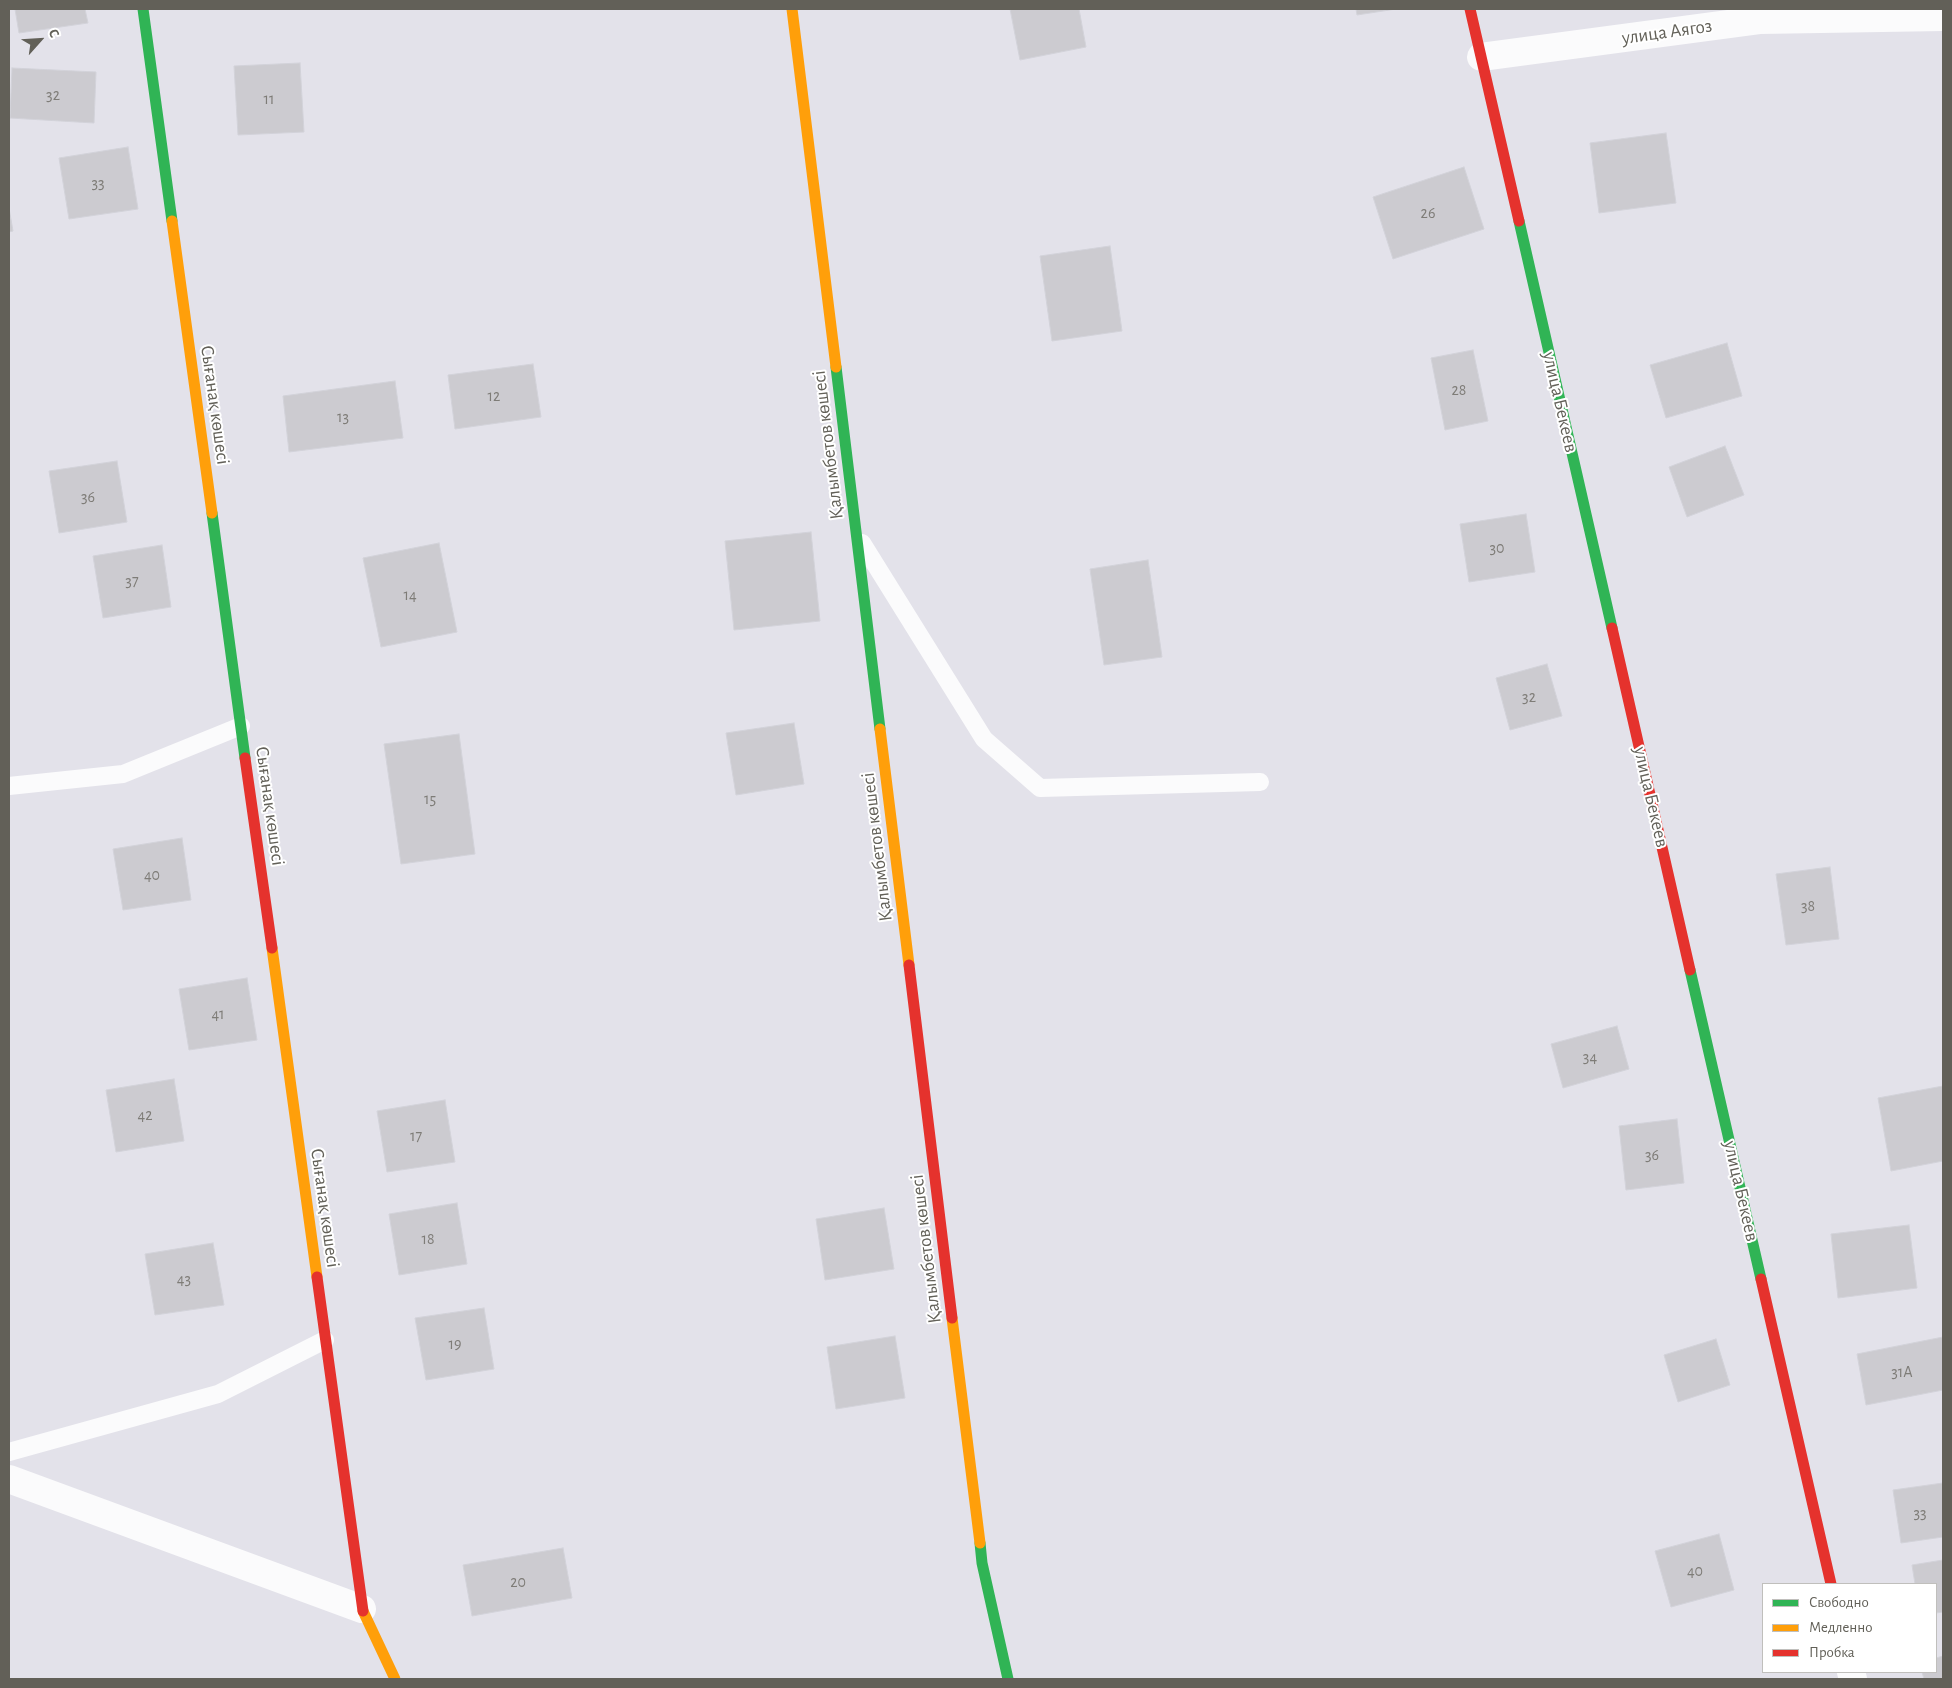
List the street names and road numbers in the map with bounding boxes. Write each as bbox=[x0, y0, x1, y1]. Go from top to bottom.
street label: улица Аягоз bbox=[1620, 14, 1714, 50]
street label: Сығанақ көшесі bbox=[195, 344, 235, 466]
street label: улица Бекеев bbox=[1537, 349, 1583, 455]
street label: Қалымбетов көшесі bbox=[808, 369, 848, 521]
street label: улица Бекеев bbox=[1628, 744, 1674, 850]
street label: Сығанақ көшесі bbox=[250, 745, 290, 867]
street label: Қалымбетов көшесі bbox=[857, 771, 897, 923]
street label: улица Бекеев bbox=[1718, 1138, 1764, 1244]
street label: Сығанақ көшесі bbox=[305, 1147, 345, 1269]
street label: Қалымбетов көшесі bbox=[906, 1173, 946, 1325]

